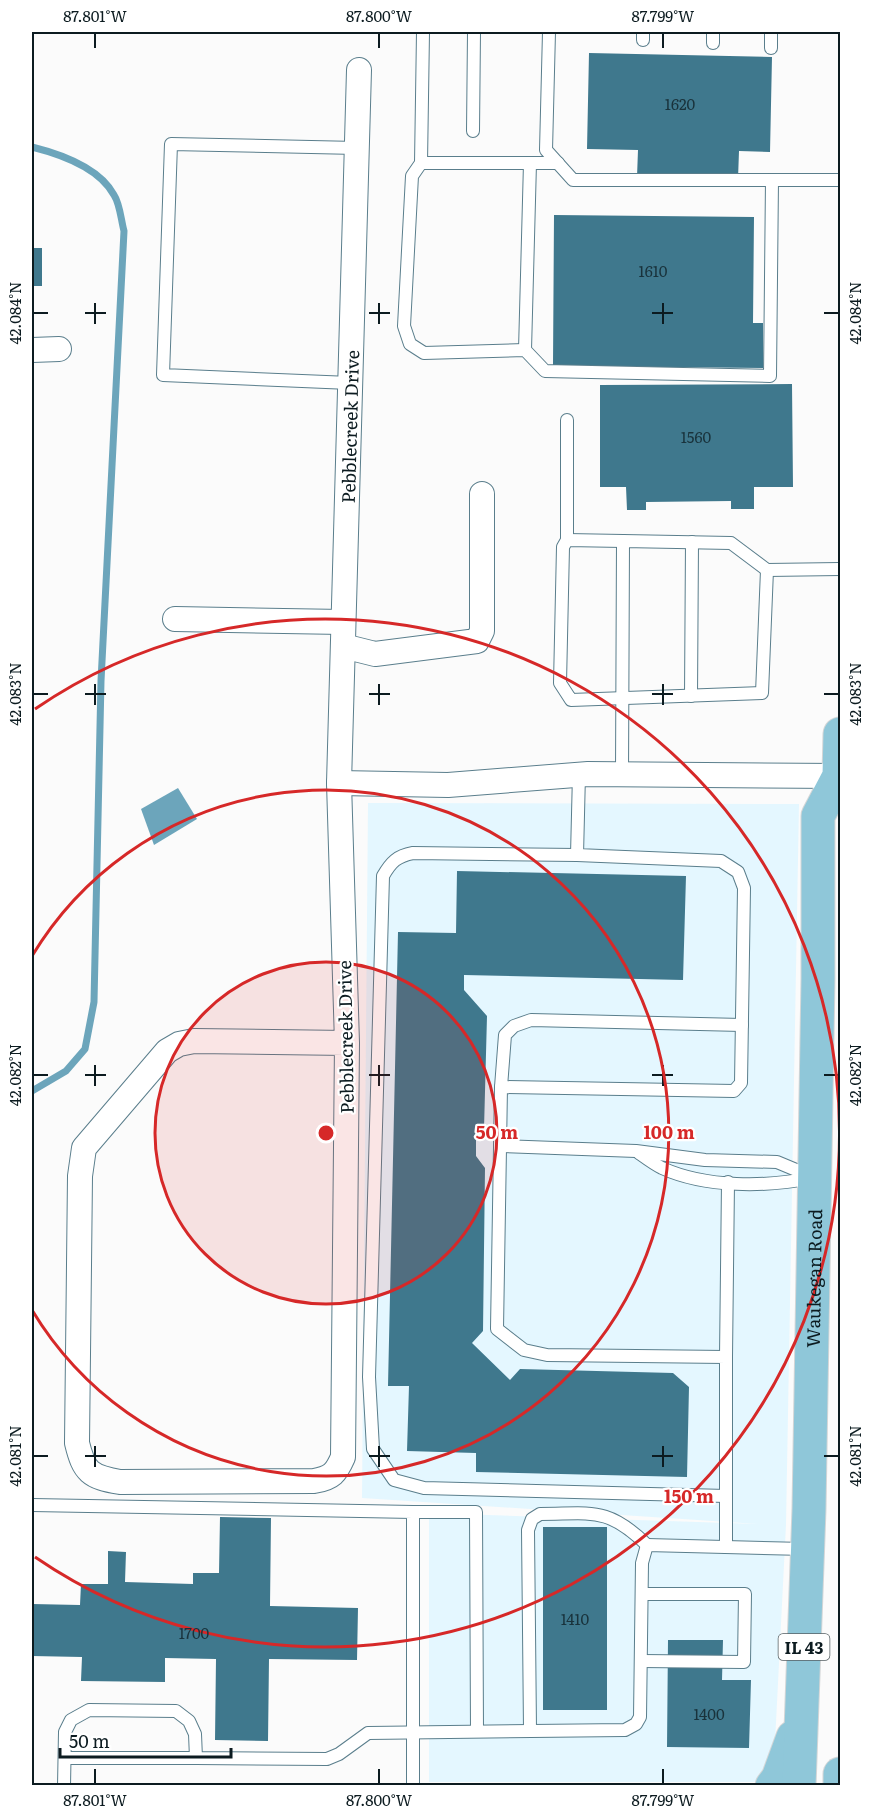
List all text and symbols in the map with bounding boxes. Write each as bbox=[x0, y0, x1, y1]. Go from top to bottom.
text: 87.801°W bbox=[63, 4, 127, 27]
text: 87.800°W bbox=[346, 4, 413, 27]
text: 87.799°W bbox=[632, 4, 695, 27]
house number: 1620 bbox=[665, 92, 696, 115]
house number: 1610 bbox=[639, 259, 668, 282]
text: 42.084°N bbox=[3, 281, 26, 345]
text: 42.084°N bbox=[843, 281, 866, 345]
street label: Pebblecreek Drive bbox=[333, 349, 365, 504]
house number: 1560 bbox=[681, 425, 712, 448]
text: 42.083°N bbox=[3, 662, 26, 726]
text: 42.083°N bbox=[843, 662, 866, 726]
street label: Pebblecreek Drive bbox=[330, 960, 360, 1114]
text: 42.082°N bbox=[3, 1044, 26, 1106]
text: 42.082°N bbox=[843, 1044, 866, 1106]
text: 50 m bbox=[476, 1118, 518, 1145]
text: 100 m bbox=[643, 1118, 695, 1145]
centre of rings bbox=[316, 1123, 336, 1143]
street label: Waukegan Road bbox=[798, 1209, 828, 1348]
text: 42.081°N bbox=[3, 1425, 26, 1487]
text: 42.081°N bbox=[843, 1425, 866, 1487]
text: 150 m bbox=[664, 1482, 714, 1509]
house number: 1410 bbox=[561, 1607, 590, 1630]
house number: 1700 bbox=[179, 1621, 210, 1644]
road number: IL 43 bbox=[778, 1634, 830, 1660]
house number: 1400 bbox=[693, 1702, 725, 1725]
scale bar bbox=[60, 1721, 231, 1759]
text: 50 m bbox=[69, 1727, 110, 1754]
text: 87.801°W bbox=[63, 1788, 127, 1811]
text: 87.800°W bbox=[346, 1788, 413, 1811]
text: 87.799°W bbox=[632, 1788, 695, 1811]

